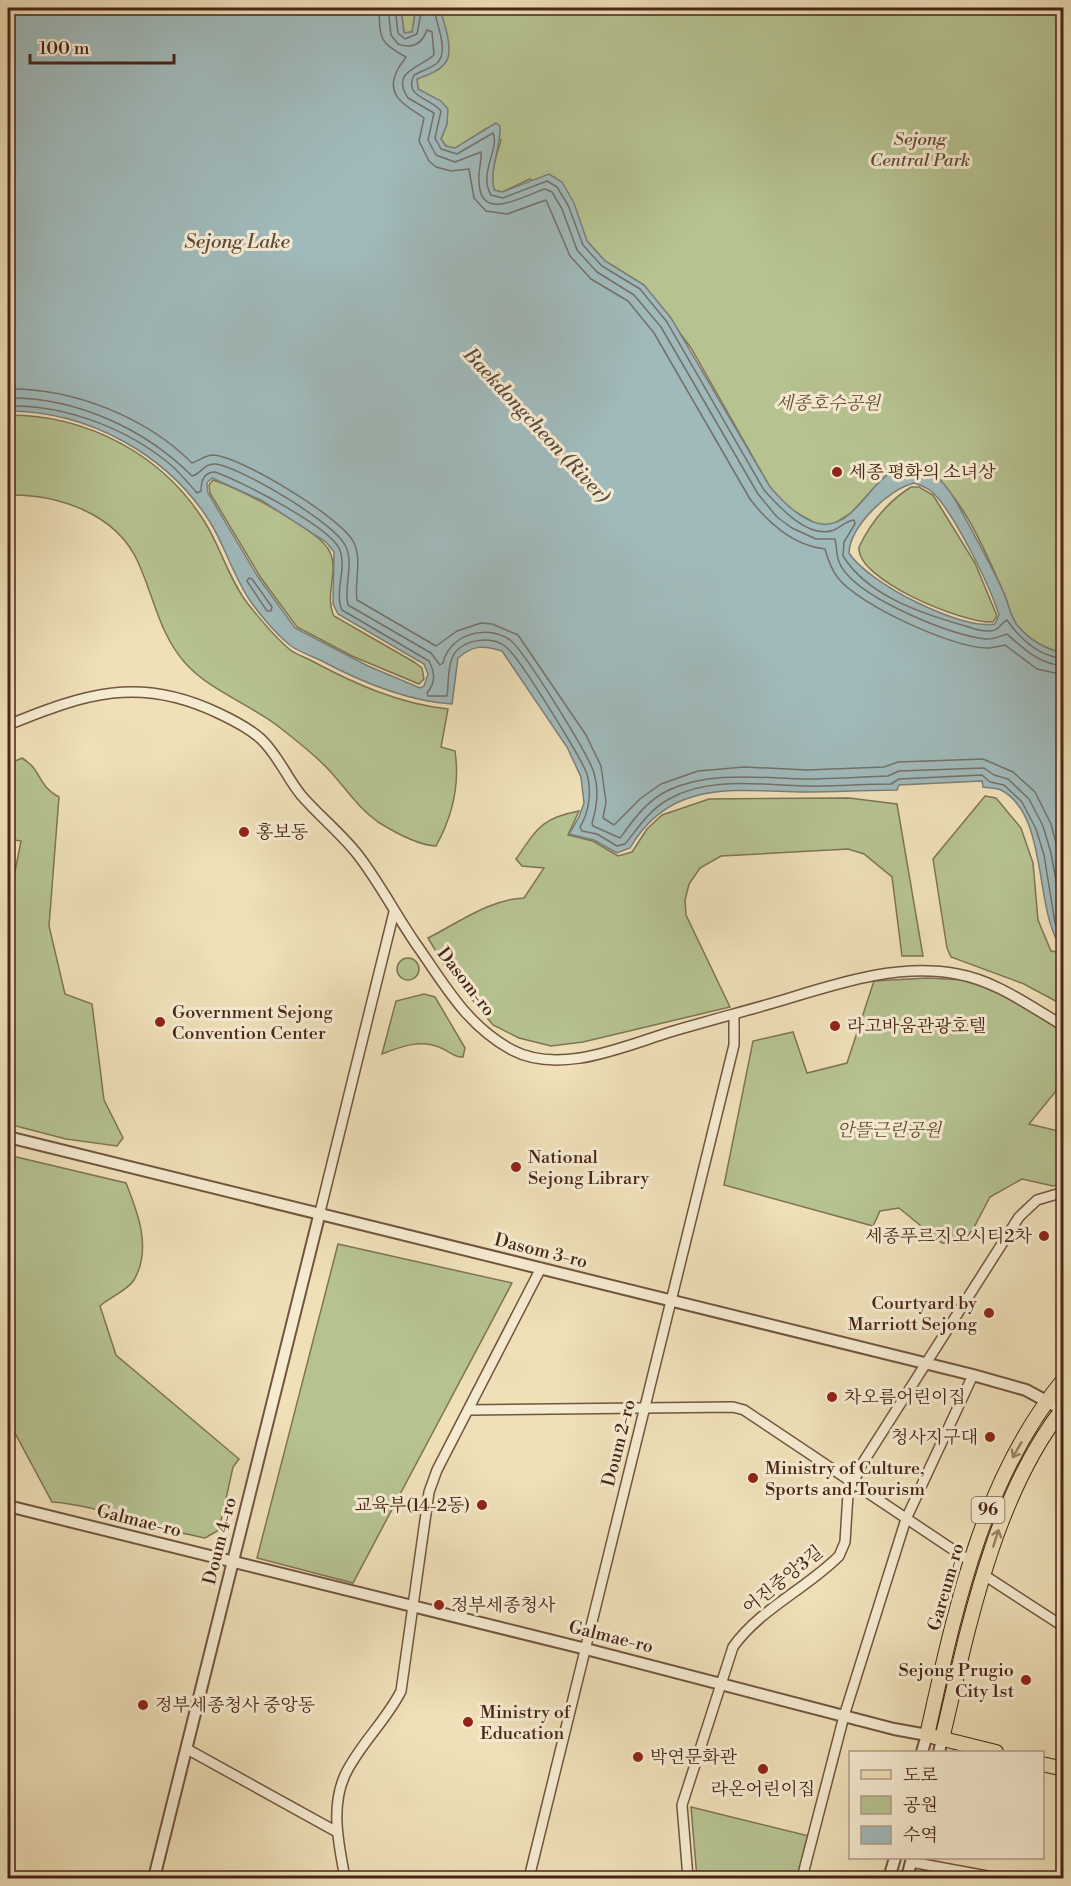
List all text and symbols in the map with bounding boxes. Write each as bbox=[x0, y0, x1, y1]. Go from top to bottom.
scale bar bbox=[30, 27, 174, 65]
text: 100 m bbox=[39, 37, 90, 60]
park label: Sejong Central Park bbox=[870, 128, 970, 172]
water label: Sejong Lake bbox=[184, 230, 290, 255]
water label: Baekdongcheon (River) bbox=[457, 342, 615, 510]
park label: 세종호수공원 bbox=[776, 392, 882, 415]
place label: 세종 평화의 소녀상 bbox=[849, 461, 996, 484]
marker: 세종 평화의 소녀상 bbox=[830, 465, 844, 479]
place label: 홍보동 bbox=[256, 821, 308, 844]
marker: 홍보동 bbox=[237, 825, 251, 839]
street label: Dasom-ro bbox=[432, 943, 500, 1021]
place label: Government Sejong Convention Center bbox=[172, 1001, 333, 1045]
marker: Government Sejong Convention Center bbox=[153, 1015, 167, 1029]
place label: 라고바움관광호텔 bbox=[847, 1015, 986, 1038]
marker: 라고바움관광호텔 bbox=[828, 1019, 842, 1033]
park label: 안뜰근린공원 bbox=[837, 1119, 943, 1142]
place label: National Sejong Library bbox=[528, 1146, 650, 1190]
marker: National Sejong Library bbox=[509, 1160, 523, 1174]
place label: 세종푸르지오시티2차 bbox=[865, 1225, 1033, 1248]
street label: Dasom 3-ro bbox=[492, 1228, 590, 1274]
marker: 세종푸르지오시티2차 bbox=[1037, 1229, 1051, 1243]
place label: Courtyard by Marriott Sejong bbox=[848, 1292, 978, 1336]
marker: Courtyard by Marriott Sejong bbox=[982, 1306, 996, 1320]
place label: 차오름어린이집 bbox=[844, 1386, 966, 1409]
marker: 차오름어린이집 bbox=[825, 1390, 839, 1404]
street label: Doum 2-ro bbox=[597, 1397, 641, 1489]
place label: 청사지구대 bbox=[891, 1426, 978, 1449]
marker: 청사지구대 bbox=[983, 1430, 997, 1444]
one-way arrow bbox=[1010, 1441, 1022, 1458]
place label: Ministry of Culture, Sports and Tourism bbox=[765, 1457, 925, 1501]
marker: Ministry of Culture, Sports and Tourism bbox=[746, 1471, 760, 1485]
place label: 교육부(14-2동) bbox=[354, 1494, 470, 1517]
street label: Doum 4-ro bbox=[198, 1495, 242, 1587]
road number: 96 bbox=[972, 1497, 1004, 1523]
marker: 교육부(14-2동) bbox=[475, 1498, 489, 1512]
street label: Galmae-ro bbox=[94, 1499, 184, 1543]
one-way arrow bbox=[992, 1529, 1003, 1548]
street label: 어진중앙3길 bbox=[738, 1541, 828, 1619]
street label: Gareum-ro bbox=[923, 1541, 969, 1633]
place label: 정부세종청사 bbox=[451, 1594, 556, 1617]
marker: 정부세종청사 bbox=[432, 1598, 446, 1612]
street label: Galmae-ro bbox=[566, 1615, 656, 1659]
place label: Sejong Prugio City 1st bbox=[899, 1659, 1015, 1703]
marker: Sejong Prugio City 1st bbox=[1019, 1673, 1033, 1687]
place label: 정부세종청사 중앙동 bbox=[155, 1694, 315, 1717]
marker: 정부세종청사 중앙동 bbox=[136, 1698, 150, 1712]
place label: Ministry of Education bbox=[480, 1701, 572, 1745]
marker: Ministry of Education bbox=[461, 1715, 475, 1729]
place label: 박연문화관 bbox=[650, 1746, 738, 1769]
marker: 박연문화관 bbox=[631, 1750, 645, 1764]
legend bbox=[849, 1751, 1044, 1859]
marker: 라온어린이집 bbox=[756, 1762, 770, 1776]
text: 도로 bbox=[903, 1764, 938, 1787]
place label: 라온어린이집 bbox=[711, 1778, 815, 1801]
text: 공원 bbox=[903, 1794, 938, 1817]
text: 수역 bbox=[903, 1824, 938, 1847]

